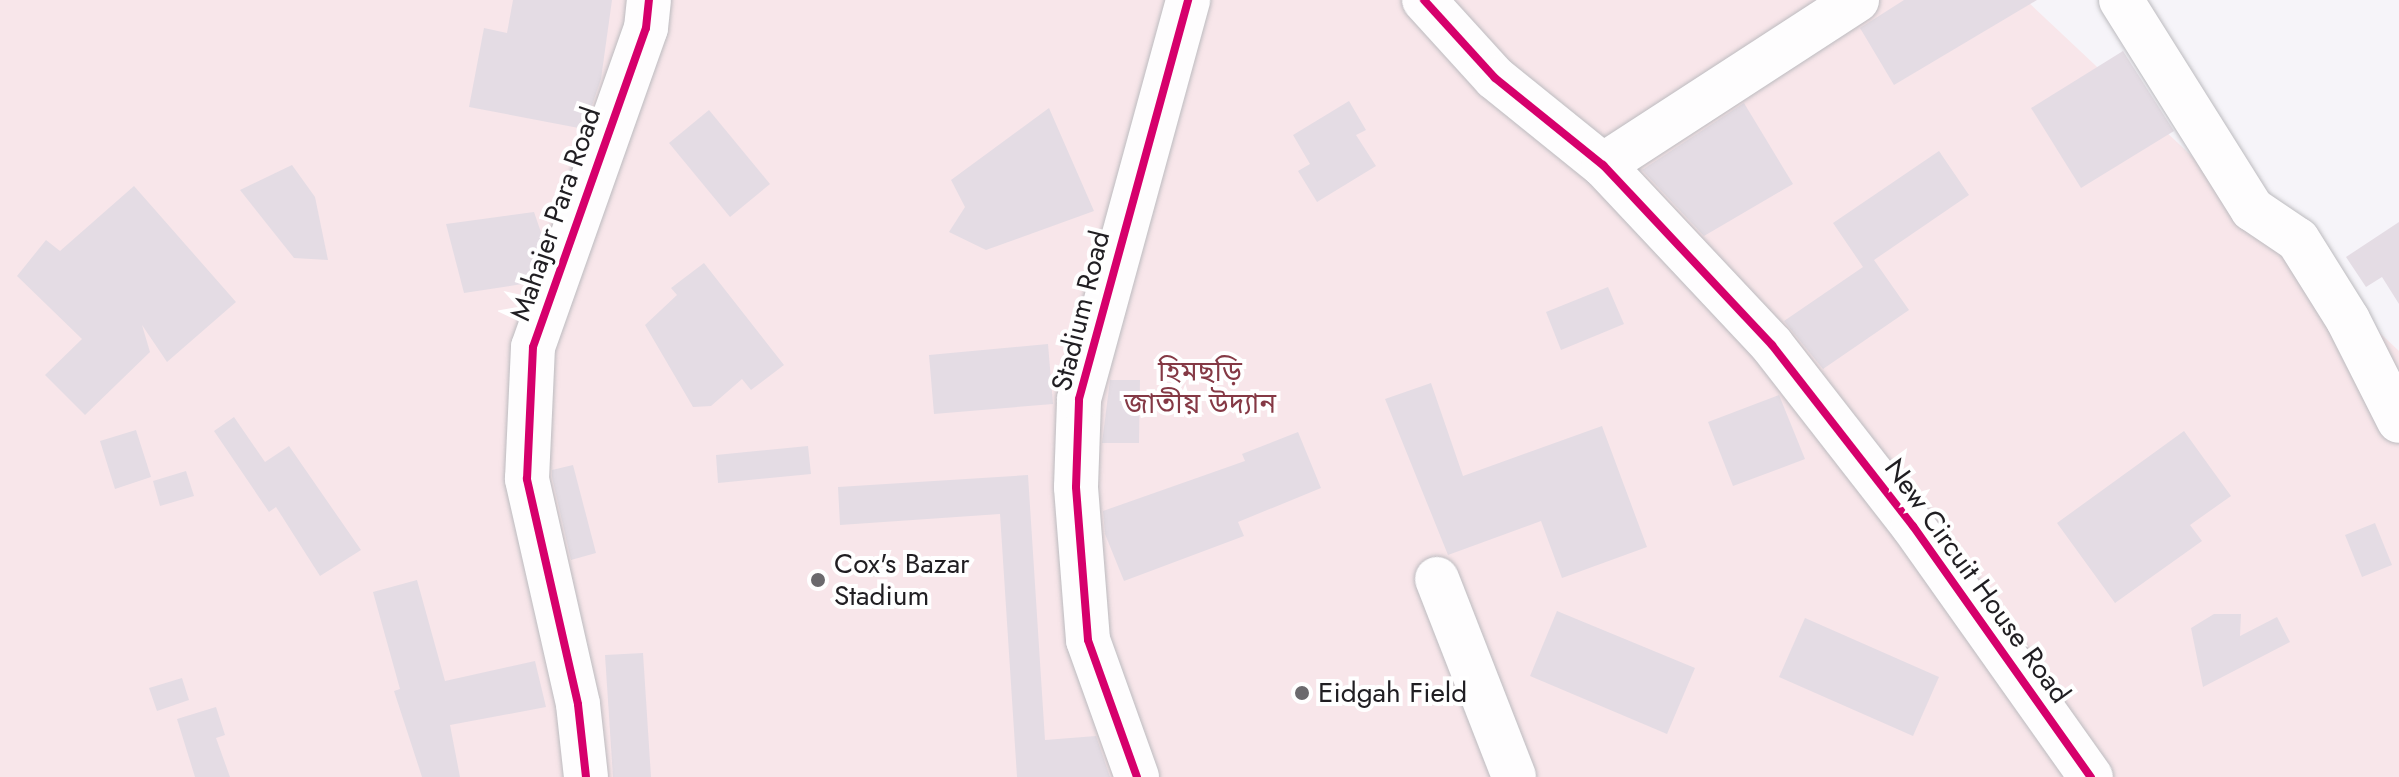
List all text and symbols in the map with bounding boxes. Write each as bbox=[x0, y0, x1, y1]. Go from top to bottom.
street label: Mahajer Para Road bbox=[504, 103, 608, 325]
street label: Stadium Road bbox=[1045, 227, 1117, 395]
park label: হিমছড়ি জাতীয় উদ্যান bbox=[1124, 355, 1276, 421]
street label: New Circuit House Road bbox=[1877, 452, 2077, 710]
place label: Cox's Bazar Stadium bbox=[834, 547, 970, 613]
marker: Cox's Bazar Stadium bbox=[809, 571, 827, 589]
place label: Eidgah Field bbox=[1318, 676, 1467, 710]
marker: Eidgah Field bbox=[1293, 684, 1311, 702]

